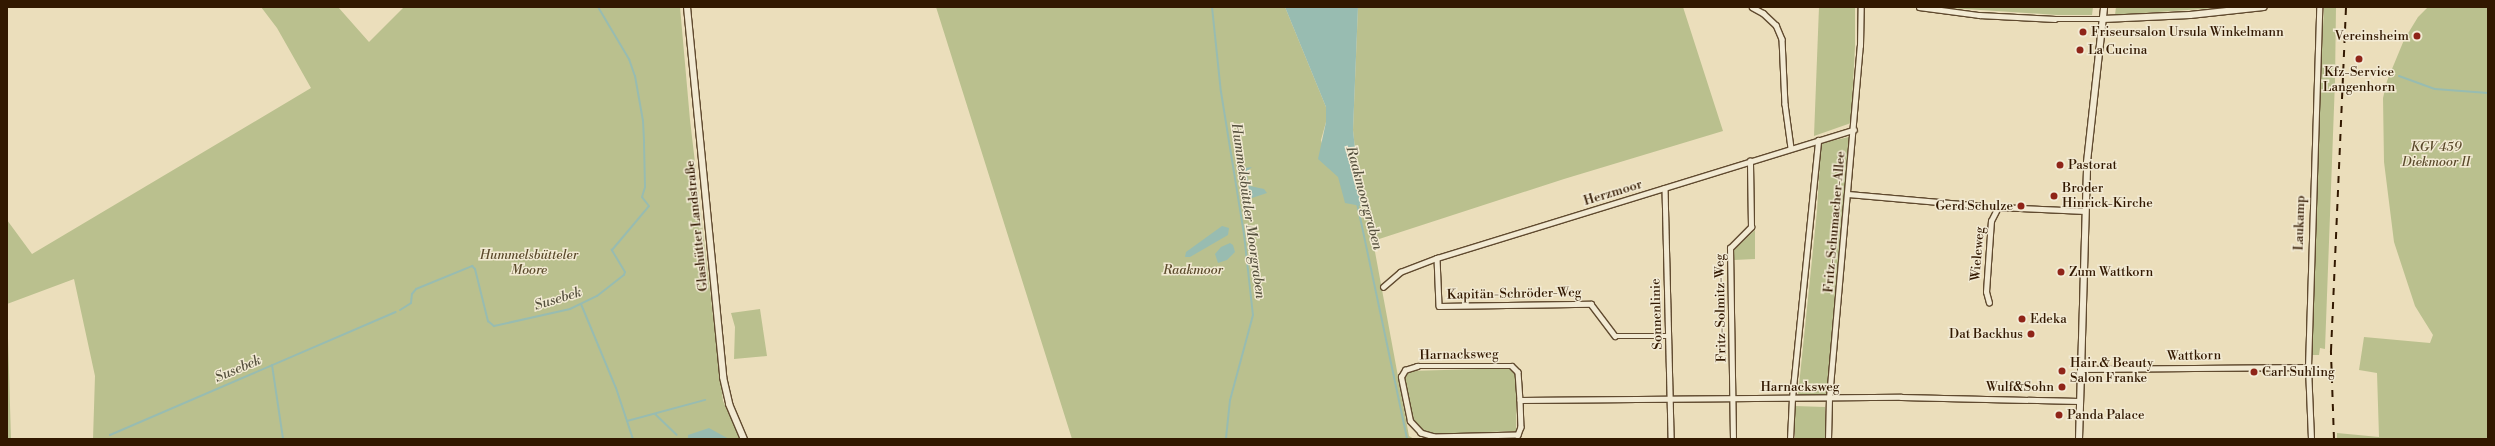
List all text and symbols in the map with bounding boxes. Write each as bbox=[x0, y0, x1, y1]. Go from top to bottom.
place label: Friseursalon Ursula Winkelmann bbox=[2091, 24, 2284, 40]
marker: Friseursalon Ursula Winkelmann bbox=[2078, 27, 2088, 37]
place label: Vereinsheim bbox=[2334, 28, 2409, 44]
marker: Vereinsheim bbox=[2412, 31, 2422, 41]
place label: La Cucina bbox=[2088, 42, 2147, 58]
marker: La Cucina bbox=[2075, 45, 2085, 55]
marker: Kfz-Service Langenhorn bbox=[2354, 54, 2364, 64]
place label: Kfz-Service Langenhorn bbox=[2323, 65, 2395, 96]
water label: Hummelsbüttler Moorgraben bbox=[1227, 122, 1269, 300]
park label: KGV 459 Diekmoor II bbox=[2402, 140, 2470, 171]
water label: Raakmoorgraben bbox=[1342, 144, 1386, 252]
street label: Fritz-Schumacher-Allee bbox=[1821, 151, 1849, 293]
place label: Pastorat bbox=[2068, 157, 2117, 173]
street label: Glashütter Landstraße bbox=[682, 160, 712, 292]
marker: Pastorat bbox=[2055, 160, 2065, 170]
street label: Herzmoor bbox=[1582, 177, 1644, 209]
place label: Broder Hinrick-Kirche bbox=[2062, 181, 2153, 212]
marker: Broder Hinrick-Kirche bbox=[2049, 191, 2059, 201]
street label: Laukamp bbox=[2291, 195, 2309, 251]
place label: Gerd Schulze bbox=[1936, 198, 2013, 214]
marker: Gerd Schulze bbox=[2016, 201, 2026, 211]
street label: Wieleweg bbox=[1968, 226, 1988, 282]
park label: Hummelsbütteler Moore bbox=[480, 248, 578, 279]
street label: Fritz-Solmitz-Weg bbox=[1712, 254, 1730, 362]
park label: Raakmoor bbox=[1163, 262, 1223, 278]
place label: Zum Wattkorn bbox=[2069, 264, 2153, 280]
marker: Zum Wattkorn bbox=[2056, 267, 2066, 277]
street label: Sonnenlinie bbox=[1648, 278, 1666, 350]
water label: Susebek bbox=[532, 284, 584, 314]
street label: Kapitän-Schröder-Weg bbox=[1446, 285, 1582, 303]
place label: Edeka bbox=[2030, 311, 2067, 327]
marker: Edeka bbox=[2017, 314, 2027, 324]
place label: Dat Backhus bbox=[1949, 326, 2023, 342]
marker: Dat Backhus bbox=[2026, 329, 2036, 339]
street label: Harnacksweg bbox=[1419, 347, 1499, 363]
street label: Wattkorn bbox=[2167, 348, 2221, 364]
water label: Susebek bbox=[212, 352, 264, 386]
place label: Hair & Beauty Salon Franke bbox=[2070, 356, 2153, 387]
place label: Carl Suhling bbox=[2262, 364, 2335, 380]
marker: Hair & Beauty Salon Franke bbox=[2057, 366, 2067, 376]
marker: Carl Suhling bbox=[2249, 367, 2259, 377]
street label: Harnacksweg bbox=[1760, 379, 1840, 395]
place label: Wulf&Sohn bbox=[1986, 379, 2054, 395]
marker: Wulf&Sohn bbox=[2057, 382, 2067, 392]
place label: Panda Palace bbox=[2067, 407, 2145, 423]
marker: Panda Palace bbox=[2054, 410, 2064, 420]

